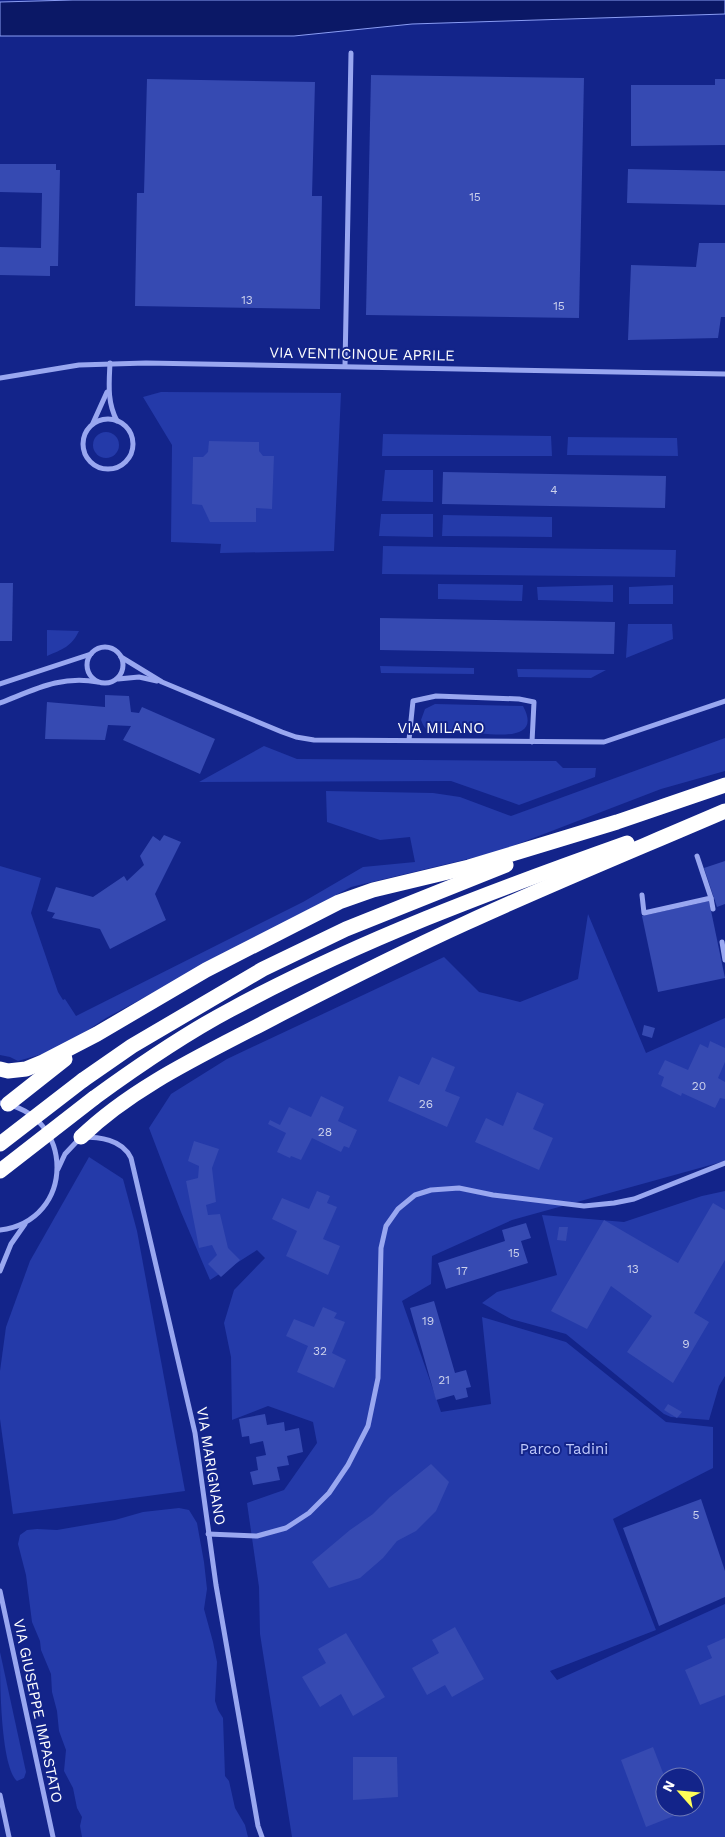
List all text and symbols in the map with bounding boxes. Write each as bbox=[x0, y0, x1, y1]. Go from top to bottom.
house number: 15 bbox=[469, 190, 481, 204]
house number: 13 bbox=[241, 293, 253, 307]
house number: 15 bbox=[553, 299, 565, 313]
street label: VIA VENTICINQUE APRILE bbox=[269, 343, 455, 365]
house number: 4 bbox=[550, 483, 558, 497]
street label: VIA MILANO bbox=[398, 719, 484, 737]
house number: 20 bbox=[692, 1079, 706, 1093]
house number: 26 bbox=[419, 1097, 433, 1111]
house number: 28 bbox=[318, 1125, 332, 1139]
house number: 15 bbox=[508, 1246, 520, 1260]
house number: 13 bbox=[627, 1262, 639, 1276]
house number: 17 bbox=[456, 1264, 468, 1278]
house number: 19 bbox=[422, 1314, 434, 1328]
house number: 9 bbox=[682, 1337, 690, 1351]
house number: 32 bbox=[313, 1344, 327, 1358]
house number: 21 bbox=[438, 1373, 450, 1387]
street label: VIA MARIGNANO bbox=[193, 1405, 229, 1527]
park label: Parco Tadini bbox=[520, 1440, 608, 1458]
house number: 5 bbox=[693, 1508, 700, 1522]
street label: VIA GIUSEPPE IMPASTATO bbox=[10, 1617, 66, 1805]
north arrow bbox=[655, 1767, 705, 1817]
text: N bbox=[659, 1778, 678, 1794]

